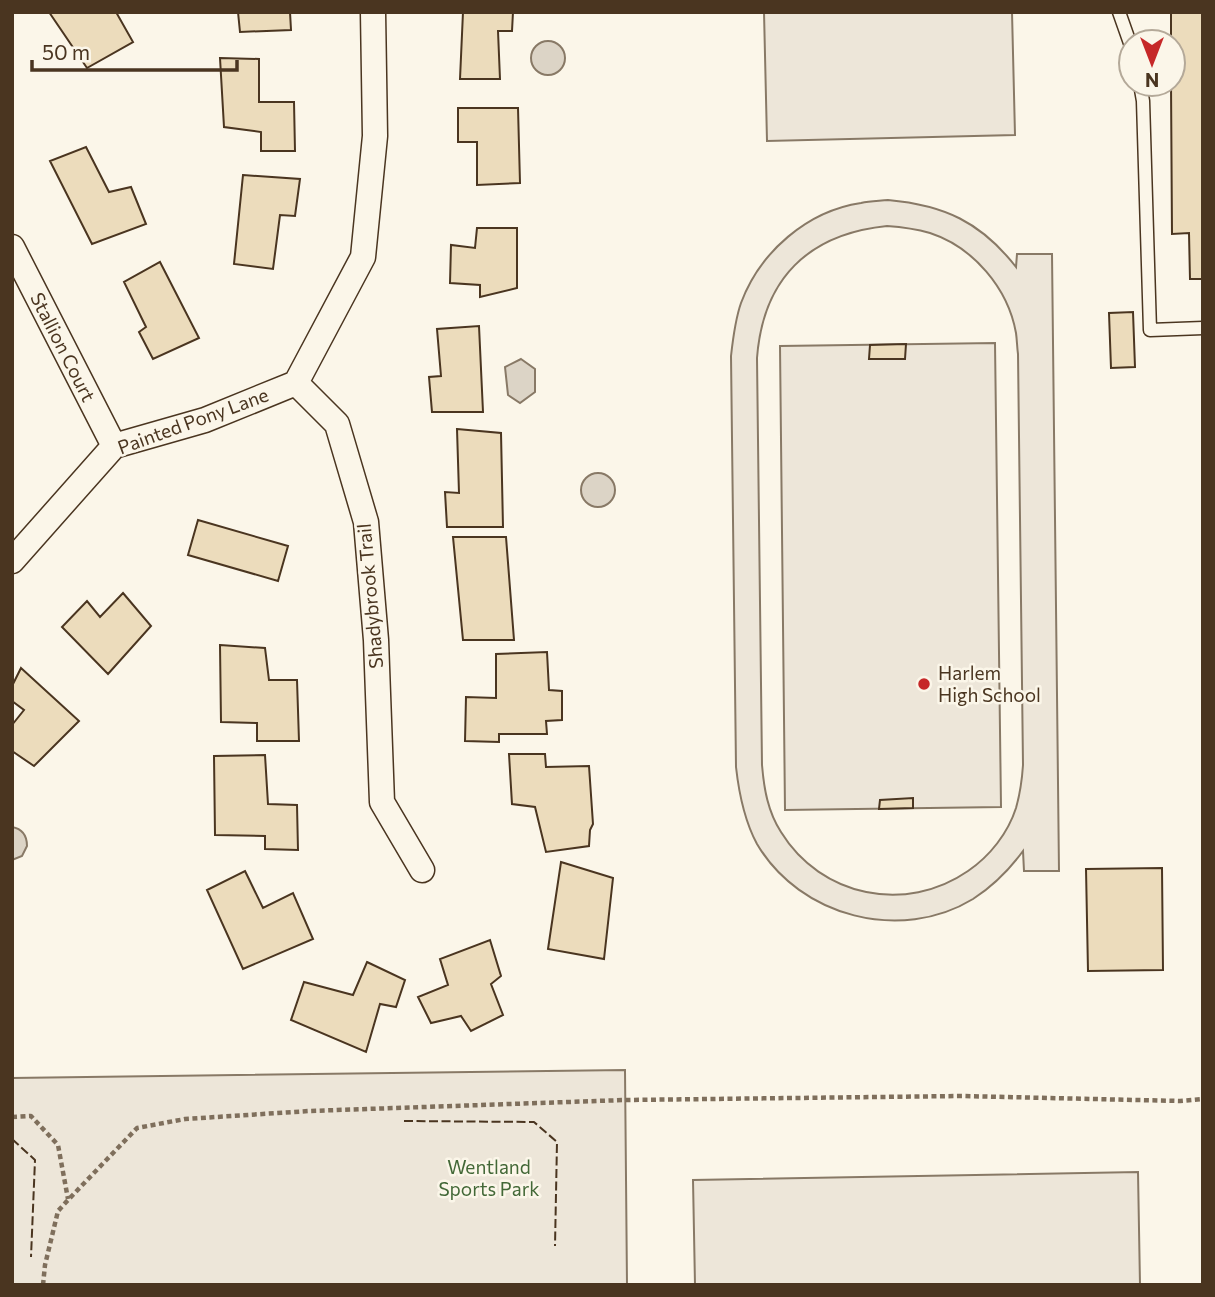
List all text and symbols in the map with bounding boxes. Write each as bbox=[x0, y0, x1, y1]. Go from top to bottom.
scale bar bbox=[32, 28, 236, 72]
north arrow bbox=[1117, 28, 1187, 98]
text: 50 m bbox=[42, 39, 90, 64]
text: N bbox=[1145, 69, 1159, 92]
street label: Stallion Court bbox=[26, 288, 101, 405]
street label: Painted Pony Lane bbox=[114, 383, 271, 458]
street label: Shadybrook Trail bbox=[352, 523, 387, 670]
place label: Harlem High School bbox=[938, 661, 1041, 706]
marker: Harlem High School bbox=[916, 676, 932, 692]
park label: Wentland Sports Park bbox=[438, 1155, 540, 1200]

